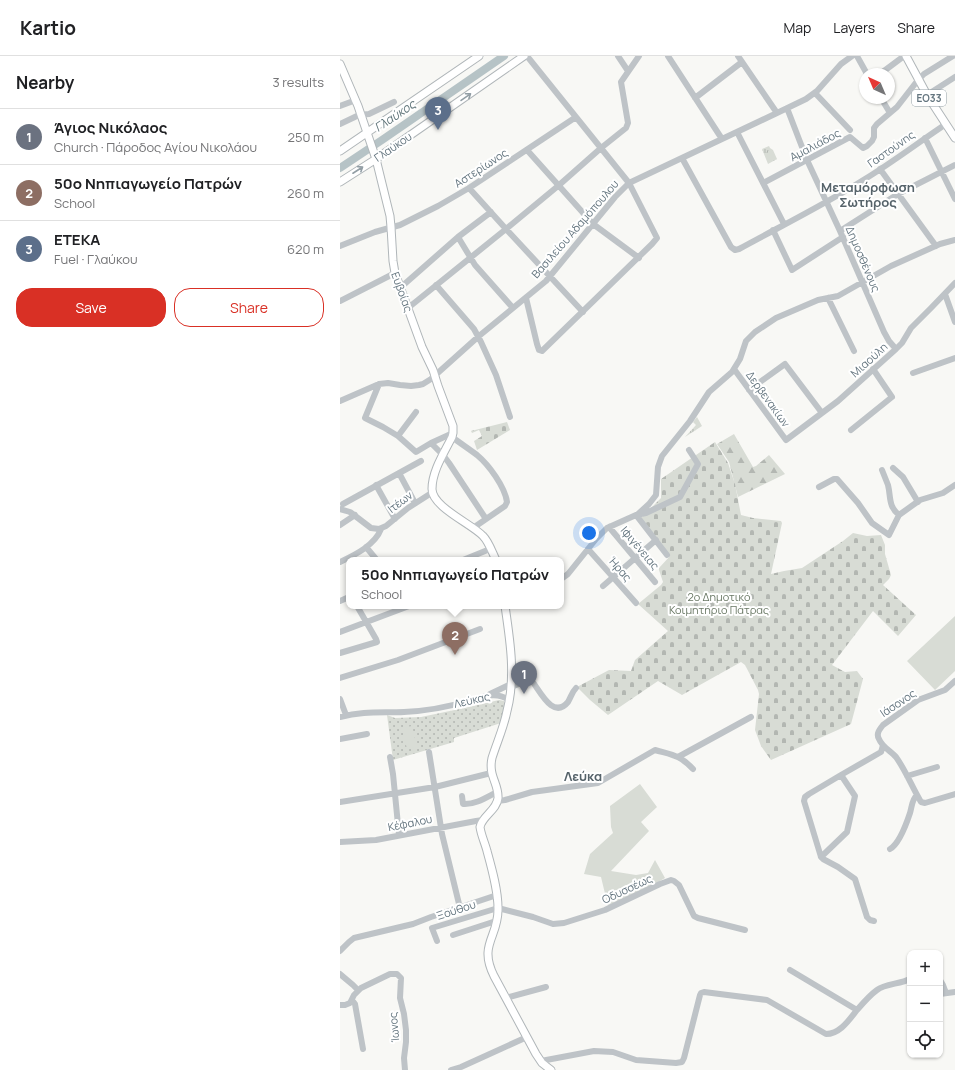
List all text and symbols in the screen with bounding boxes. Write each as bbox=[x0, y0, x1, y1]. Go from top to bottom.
text: Kartio bbox=[20, 15, 76, 41]
text: Map bbox=[783, 18, 811, 37]
text: Layers bbox=[833, 18, 875, 37]
text: Share bbox=[897, 18, 935, 37]
north arrow bbox=[859, 68, 895, 104]
text: Nearby bbox=[16, 71, 74, 94]
text: 3 results bbox=[272, 73, 324, 91]
road number: ΕΟ33 bbox=[912, 90, 946, 106]
one-way arrow bbox=[460, 93, 471, 101]
water label: Γλαύκος bbox=[371, 95, 420, 136]
pin: 3 bbox=[425, 97, 451, 130]
text: Άγιος Νικόλαος bbox=[54, 117, 167, 138]
street label: Αμαλιάδος bbox=[787, 125, 843, 164]
street label: Γαστούνης bbox=[864, 127, 917, 170]
text: 1 bbox=[26, 128, 32, 146]
text: 250 m bbox=[288, 128, 324, 146]
street label: Γλαύκου bbox=[371, 128, 415, 165]
text: Church · Πάροδος Αγίου Νικολάου bbox=[54, 138, 257, 156]
street label: Αστερίωνος bbox=[451, 145, 510, 191]
one-way arrow bbox=[352, 166, 364, 174]
text: 50o Νηπιαγωγείο Πατρών bbox=[54, 173, 242, 194]
street label: Βασιλείου Αδαμόπουλου bbox=[528, 176, 622, 281]
district label: Μεταμόρφωση Σωτήρος bbox=[821, 178, 915, 211]
text: 2 bbox=[25, 184, 33, 202]
text: 260 m bbox=[287, 184, 324, 202]
text: School bbox=[54, 194, 95, 212]
street label: Δημοσθένους bbox=[843, 224, 884, 294]
text: ΕΤΕΚΑ bbox=[54, 229, 100, 250]
text: 3 bbox=[25, 240, 33, 258]
text: 620 m bbox=[287, 240, 324, 258]
text: Fuel · Γλαύκου bbox=[54, 250, 137, 268]
street label: Ευβοίας bbox=[388, 270, 417, 314]
button: Save bbox=[16, 288, 166, 327]
button: Share bbox=[174, 288, 324, 327]
street label: Μιαούλη bbox=[847, 339, 890, 380]
street label: Δερβενακίων bbox=[743, 368, 794, 430]
street label: Ιτέων bbox=[384, 487, 416, 516]
your location bbox=[579, 523, 599, 543]
street label: Ιφιγένειας bbox=[618, 523, 663, 573]
street label: Ήρας bbox=[605, 553, 635, 584]
popup bbox=[346, 557, 564, 609]
text: 50o Νηπιαγωγείο Πατρών bbox=[361, 564, 549, 585]
text: School bbox=[361, 585, 402, 603]
park label: 2o Δημοτικό Κοιμητήριο Πάτρας bbox=[669, 589, 769, 617]
pin: 2 bbox=[442, 622, 468, 655]
pin: 1 bbox=[511, 661, 537, 694]
street label: Ιάσονος bbox=[877, 685, 919, 720]
street label: Λεύκας bbox=[452, 688, 491, 711]
district label: Λεύκα bbox=[564, 767, 602, 785]
street label: Κέφαλου bbox=[386, 811, 433, 834]
street label: Οδυσσέως bbox=[599, 870, 654, 907]
street label: Ξούθου bbox=[434, 896, 477, 923]
map controls bbox=[907, 950, 943, 1058]
button: + bbox=[907, 950, 943, 986]
button: − bbox=[907, 986, 943, 1022]
street label: Ίωνος bbox=[385, 1011, 402, 1043]
button: locate bbox=[907, 1022, 943, 1058]

